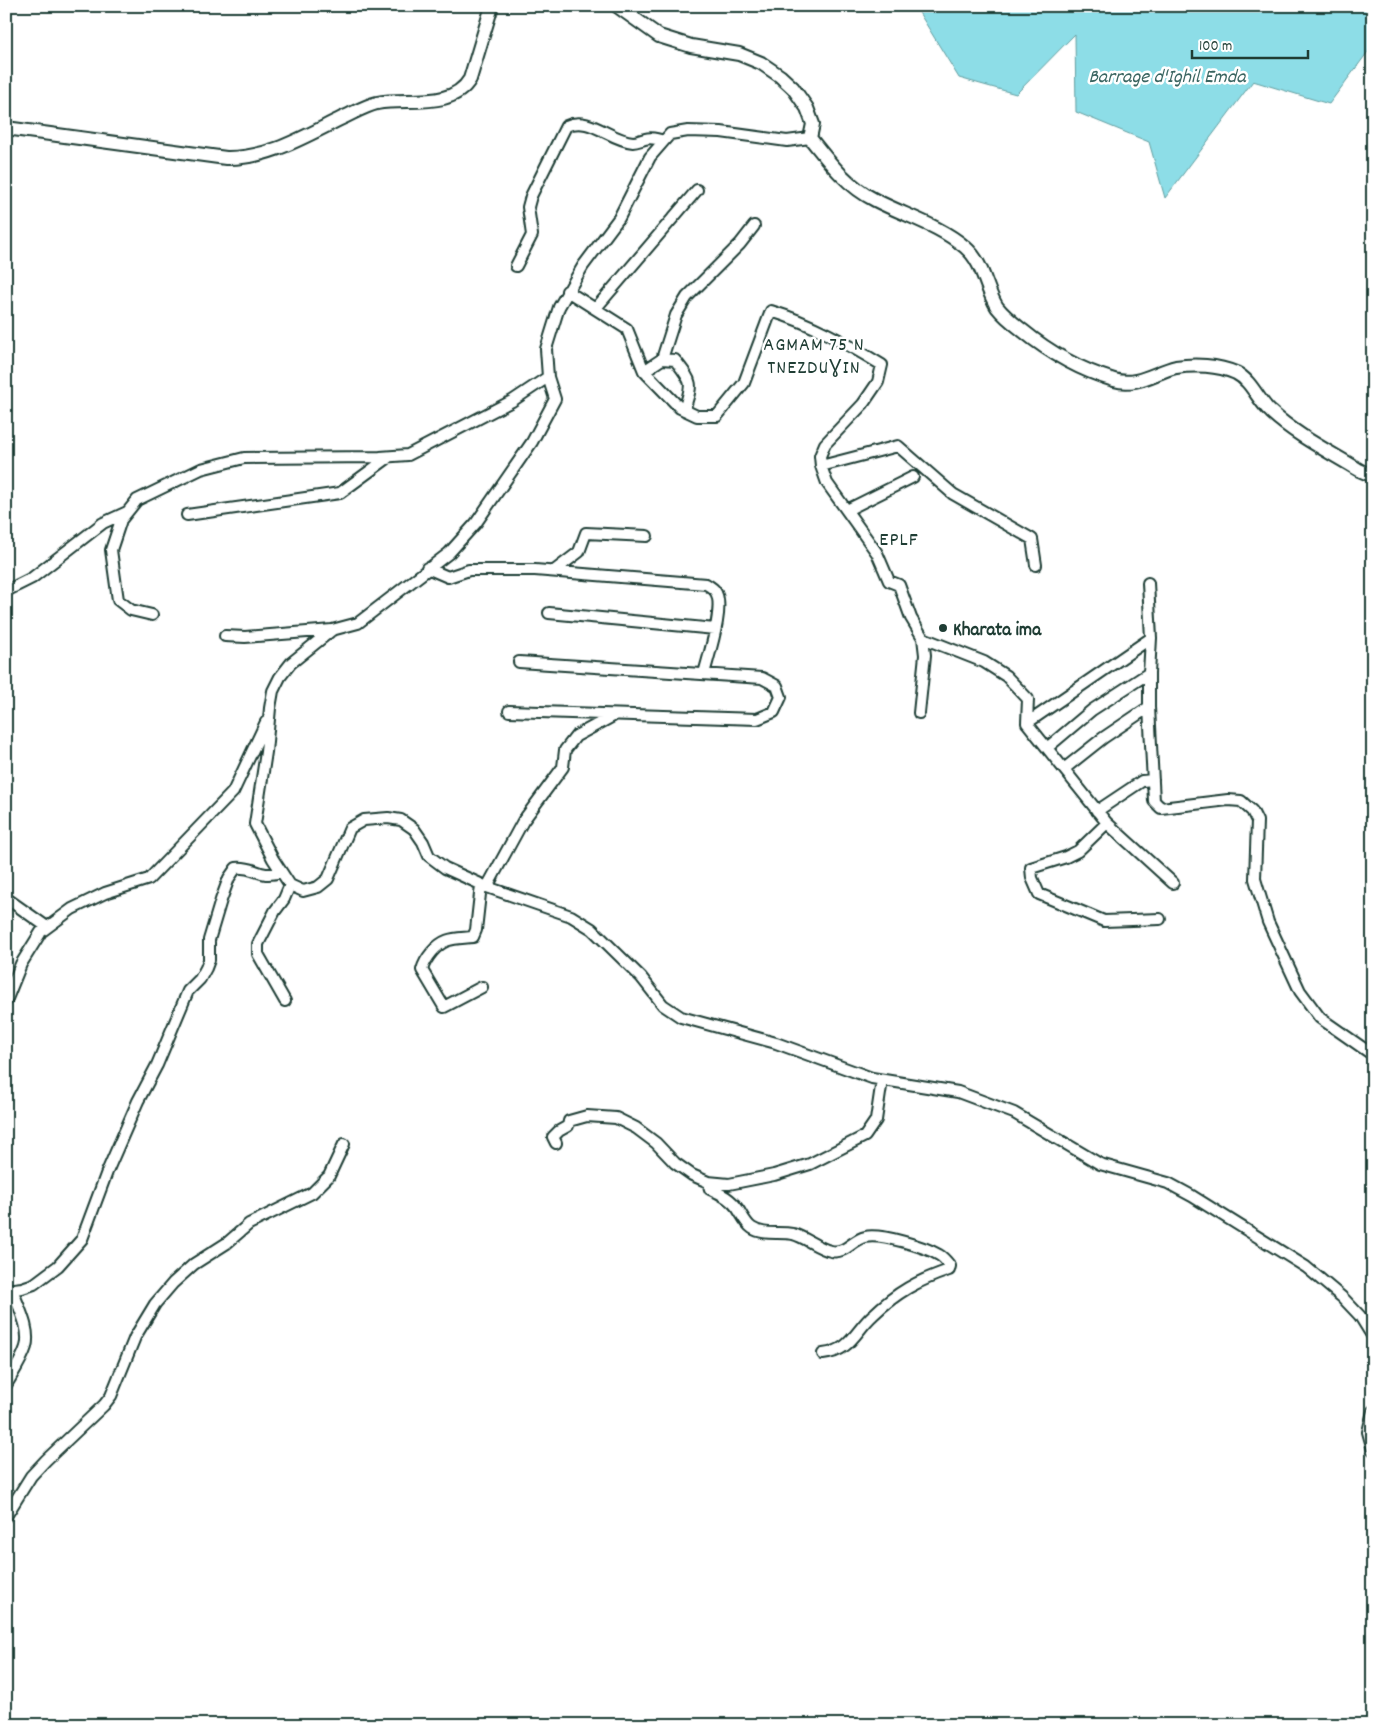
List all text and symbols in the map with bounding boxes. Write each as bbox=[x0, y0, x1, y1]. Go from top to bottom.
scale bar bbox=[1192, 28, 1308, 60]
text: 100 m bbox=[1199, 36, 1232, 58]
water label: Barrage d'Ighil Emda bbox=[1088, 64, 1247, 92]
district label: AGMAM 75 N TNEZDUƔIN bbox=[763, 332, 865, 383]
district label: EPLF bbox=[879, 527, 919, 555]
place label: Kharata ima bbox=[953, 618, 1042, 645]
marker: Kharata ima bbox=[937, 622, 949, 634]

